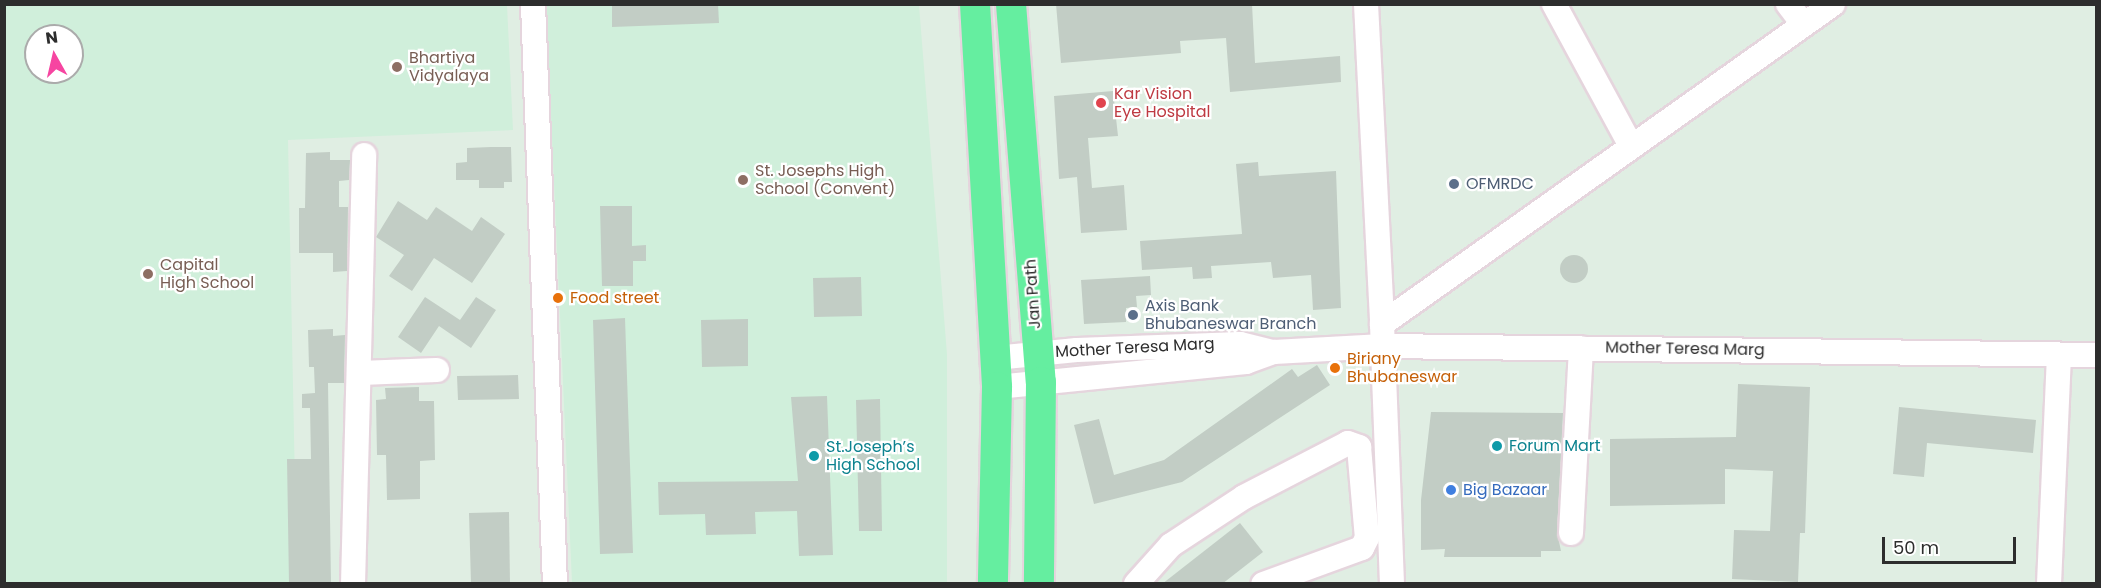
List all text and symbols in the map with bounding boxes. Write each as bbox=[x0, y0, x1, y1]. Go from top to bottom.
north arrow bbox=[24, 24, 84, 84]
text: N bbox=[44, 25, 59, 50]
place label: Bhartiya Vidyalaya bbox=[409, 48, 489, 86]
marker: Bhartiya Vidyalaya bbox=[390, 60, 404, 74]
place label: Kar Vision Eye Hospital bbox=[1114, 84, 1210, 122]
marker: Kar Vision Eye Hospital bbox=[1092, 94, 1110, 112]
place label: St. Josephs High School (Convent) bbox=[755, 161, 895, 199]
marker: St. Josephs High School (Convent) bbox=[736, 173, 750, 187]
place label: OFMRDC bbox=[1466, 174, 1534, 194]
marker: OFMRDC bbox=[1447, 177, 1461, 191]
place label: Capital High School bbox=[160, 255, 254, 293]
street label: Jan Path bbox=[1021, 258, 1045, 330]
marker: Capital High School bbox=[141, 267, 155, 281]
place label: Food street bbox=[570, 288, 659, 308]
marker: Food street bbox=[551, 291, 565, 305]
place label: Axis Bank Bhubaneswar Branch bbox=[1145, 296, 1316, 334]
marker: Axis Bank Bhubaneswar Branch bbox=[1126, 308, 1140, 322]
street label: Mother Teresa Marg bbox=[1055, 334, 1215, 362]
street label: Mother Teresa Marg bbox=[1605, 338, 1765, 360]
place label: Biriany Bhubaneswar bbox=[1347, 349, 1457, 387]
marker: Biriany Bhubaneswar bbox=[1328, 361, 1342, 375]
place label: Forum Mart bbox=[1509, 436, 1601, 456]
place label: St.Joseph’s High School bbox=[826, 437, 920, 475]
marker: Forum Mart bbox=[1490, 439, 1504, 453]
marker: St.Joseph’s High School bbox=[807, 449, 821, 463]
place label: Big Bazaar bbox=[1463, 480, 1547, 500]
marker: Big Bazaar bbox=[1444, 483, 1458, 497]
scale bar bbox=[1885, 525, 2018, 563]
text: 50 m bbox=[1893, 535, 1939, 560]

